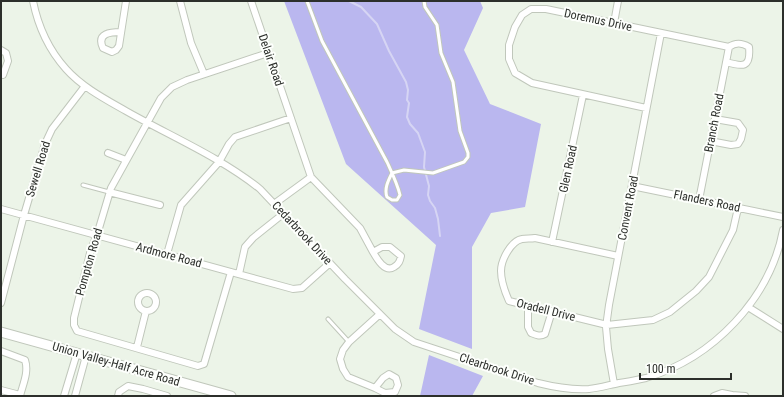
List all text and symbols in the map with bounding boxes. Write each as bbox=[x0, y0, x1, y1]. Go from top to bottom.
street label: Doremus Drive bbox=[563, 6, 634, 34]
street label: Delair Road bbox=[256, 32, 286, 88]
street label: Branch Road bbox=[701, 92, 727, 154]
street label: Sewell Road bbox=[23, 139, 53, 199]
street label: Glen Road bbox=[556, 144, 580, 194]
street label: Convent Road bbox=[615, 174, 641, 241]
street label: Flanders Road bbox=[672, 187, 742, 215]
street label: Cedarbrook Drive bbox=[269, 198, 335, 268]
street label: Pompton Road bbox=[73, 227, 105, 297]
street label: Ardmore Road bbox=[135, 240, 203, 271]
street label: Oradell Drive bbox=[515, 296, 577, 324]
street label: Union Valley-Half Acre Road bbox=[51, 339, 181, 389]
street label: Clearbrook Drive bbox=[458, 350, 537, 388]
scale bar bbox=[640, 355, 731, 381]
text: 100 m bbox=[646, 362, 676, 376]

